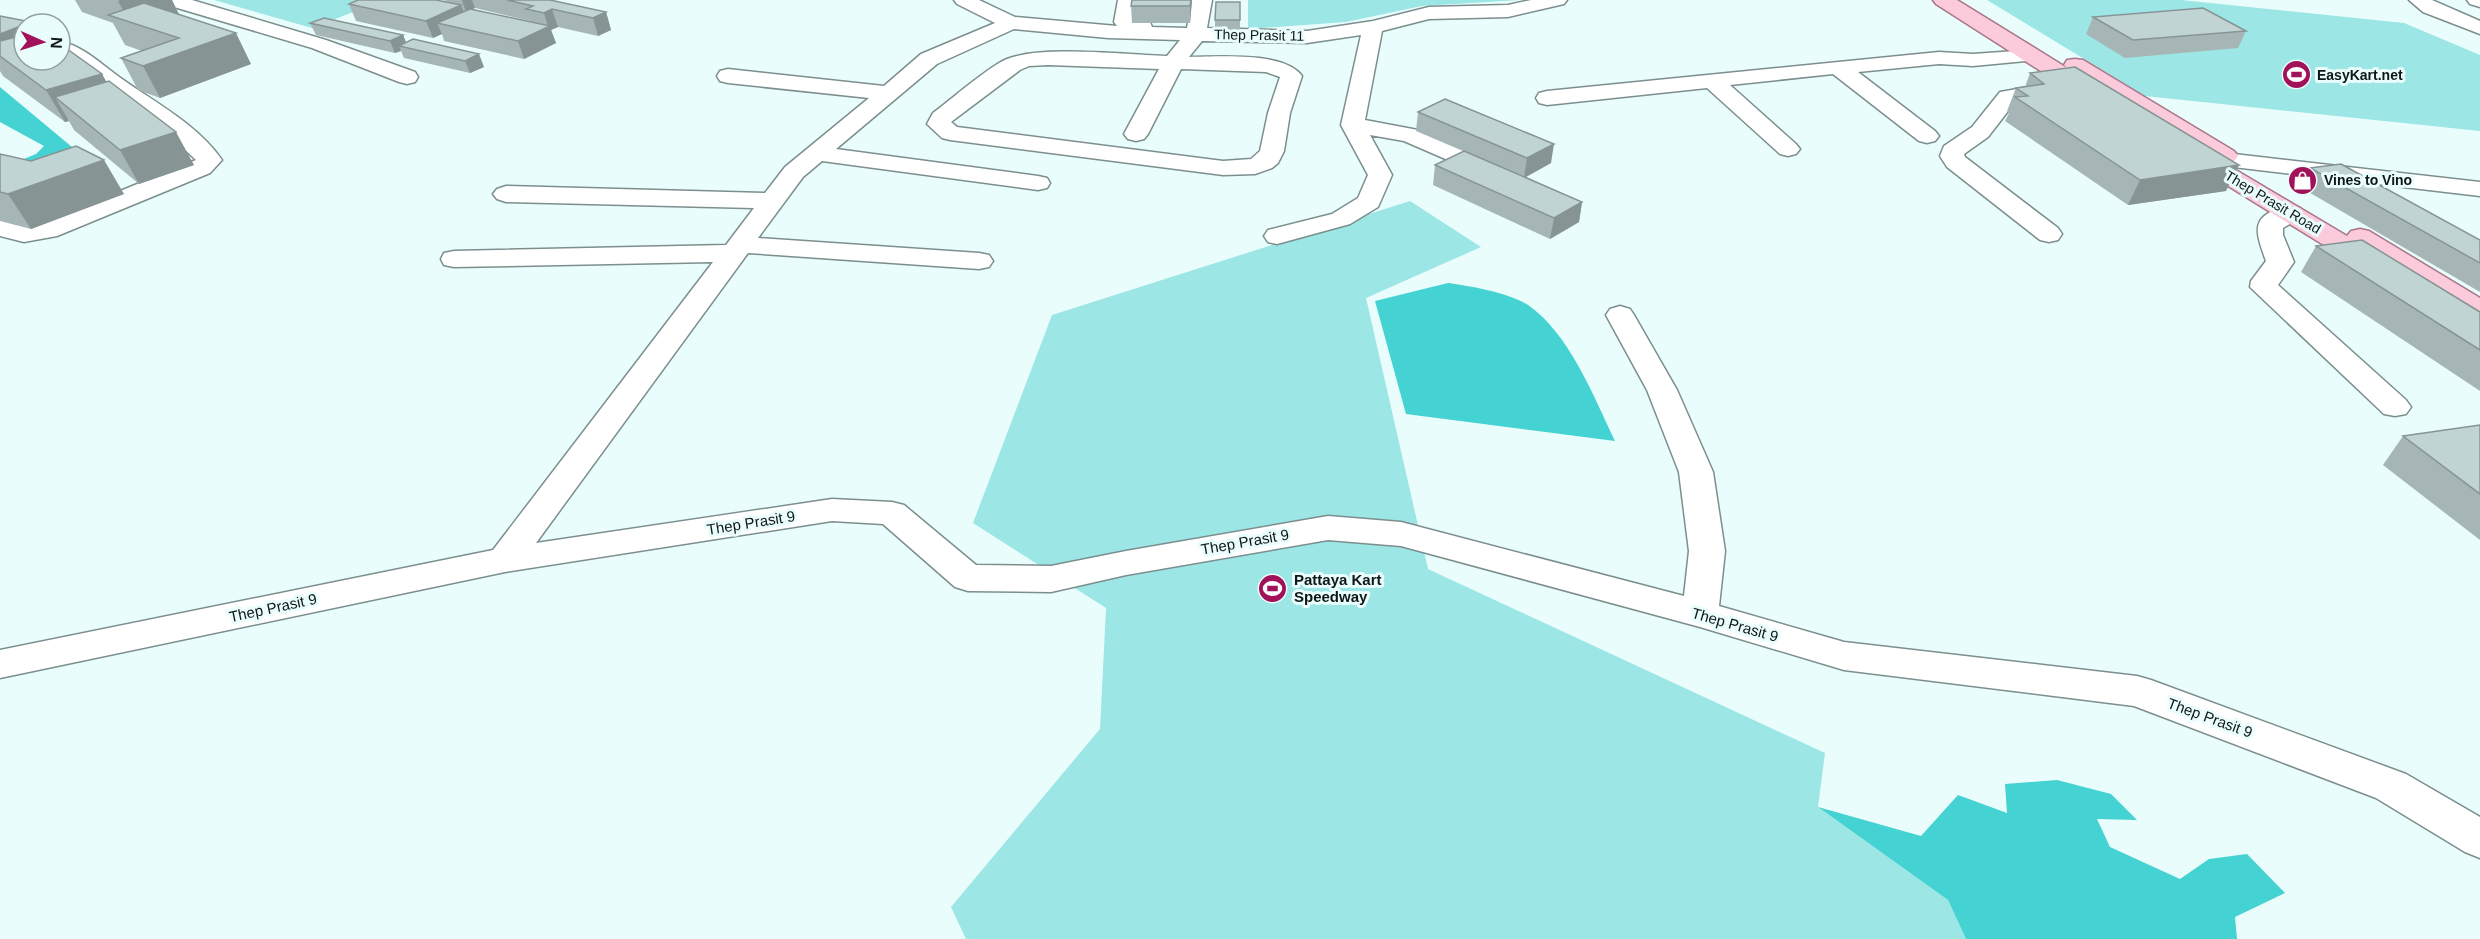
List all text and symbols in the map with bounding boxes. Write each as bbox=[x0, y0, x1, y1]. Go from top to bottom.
north arrow bbox=[12, 12, 72, 72]
street label: Thep Prasit 11 bbox=[1214, 26, 1304, 44]
text: N bbox=[48, 37, 65, 49]
sports icon: EasyKart.net bbox=[2280, 59, 2312, 91]
place label: EasyKart.net bbox=[2317, 67, 2403, 83]
shop icon: Vines to Vino bbox=[2287, 164, 2319, 196]
street label: Thep Prasit Road bbox=[2222, 167, 2324, 237]
place label: Vines to Vino bbox=[2324, 172, 2412, 188]
street label: Thep Prasit 9 bbox=[706, 507, 796, 538]
street label: Thep Prasit 9 bbox=[1200, 525, 1290, 558]
place label: Pattaya Kart Speedway bbox=[1294, 571, 1382, 605]
sports icon: Pattaya Kart Speedway bbox=[1257, 573, 1289, 605]
street label: Thep Prasit 9 bbox=[227, 590, 318, 625]
street label: Thep Prasit 9 bbox=[1690, 604, 1780, 645]
street label: Thep Prasit 9 bbox=[2165, 694, 2255, 741]

